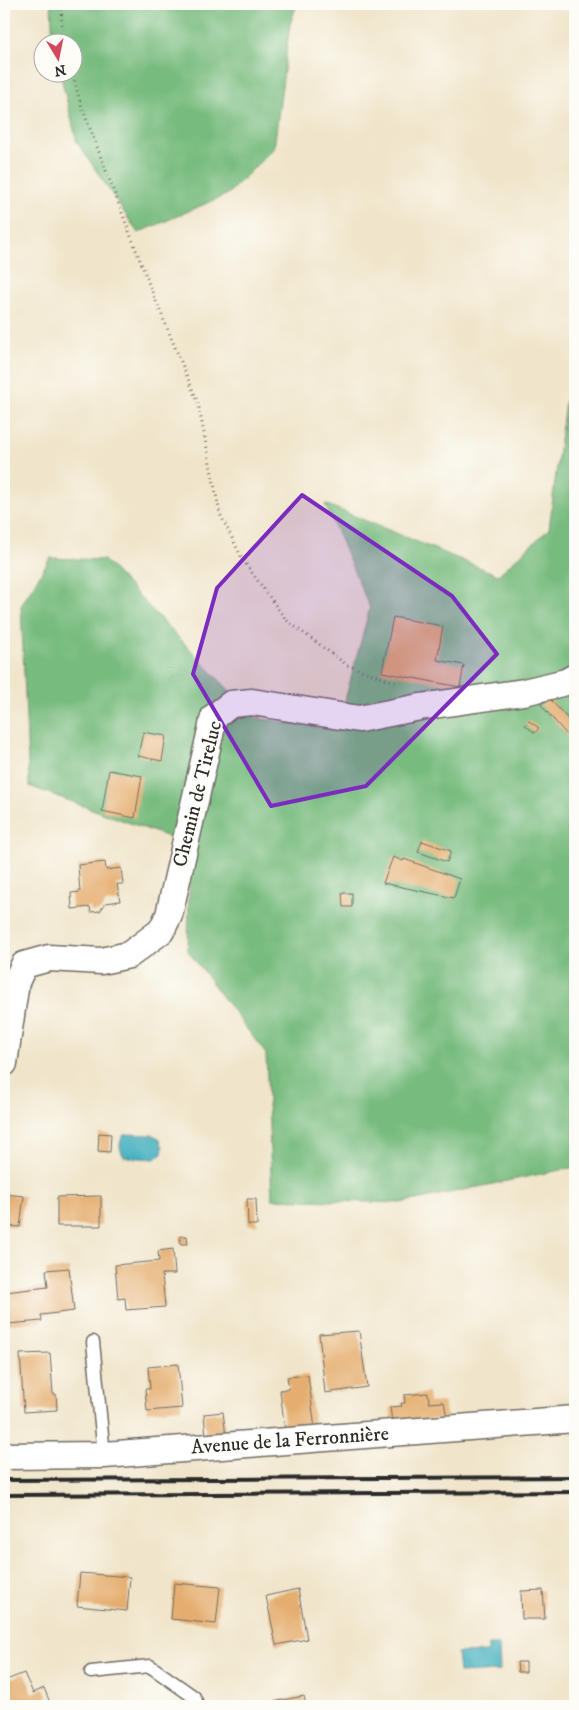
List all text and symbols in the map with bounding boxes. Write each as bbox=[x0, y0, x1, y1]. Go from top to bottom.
north arrow bbox=[32, 32, 82, 82]
text: N bbox=[52, 60, 67, 80]
street label: Chemin de Tireluc bbox=[168, 718, 228, 870]
street label: Avenue de la Ferronnière bbox=[190, 1422, 390, 1460]

